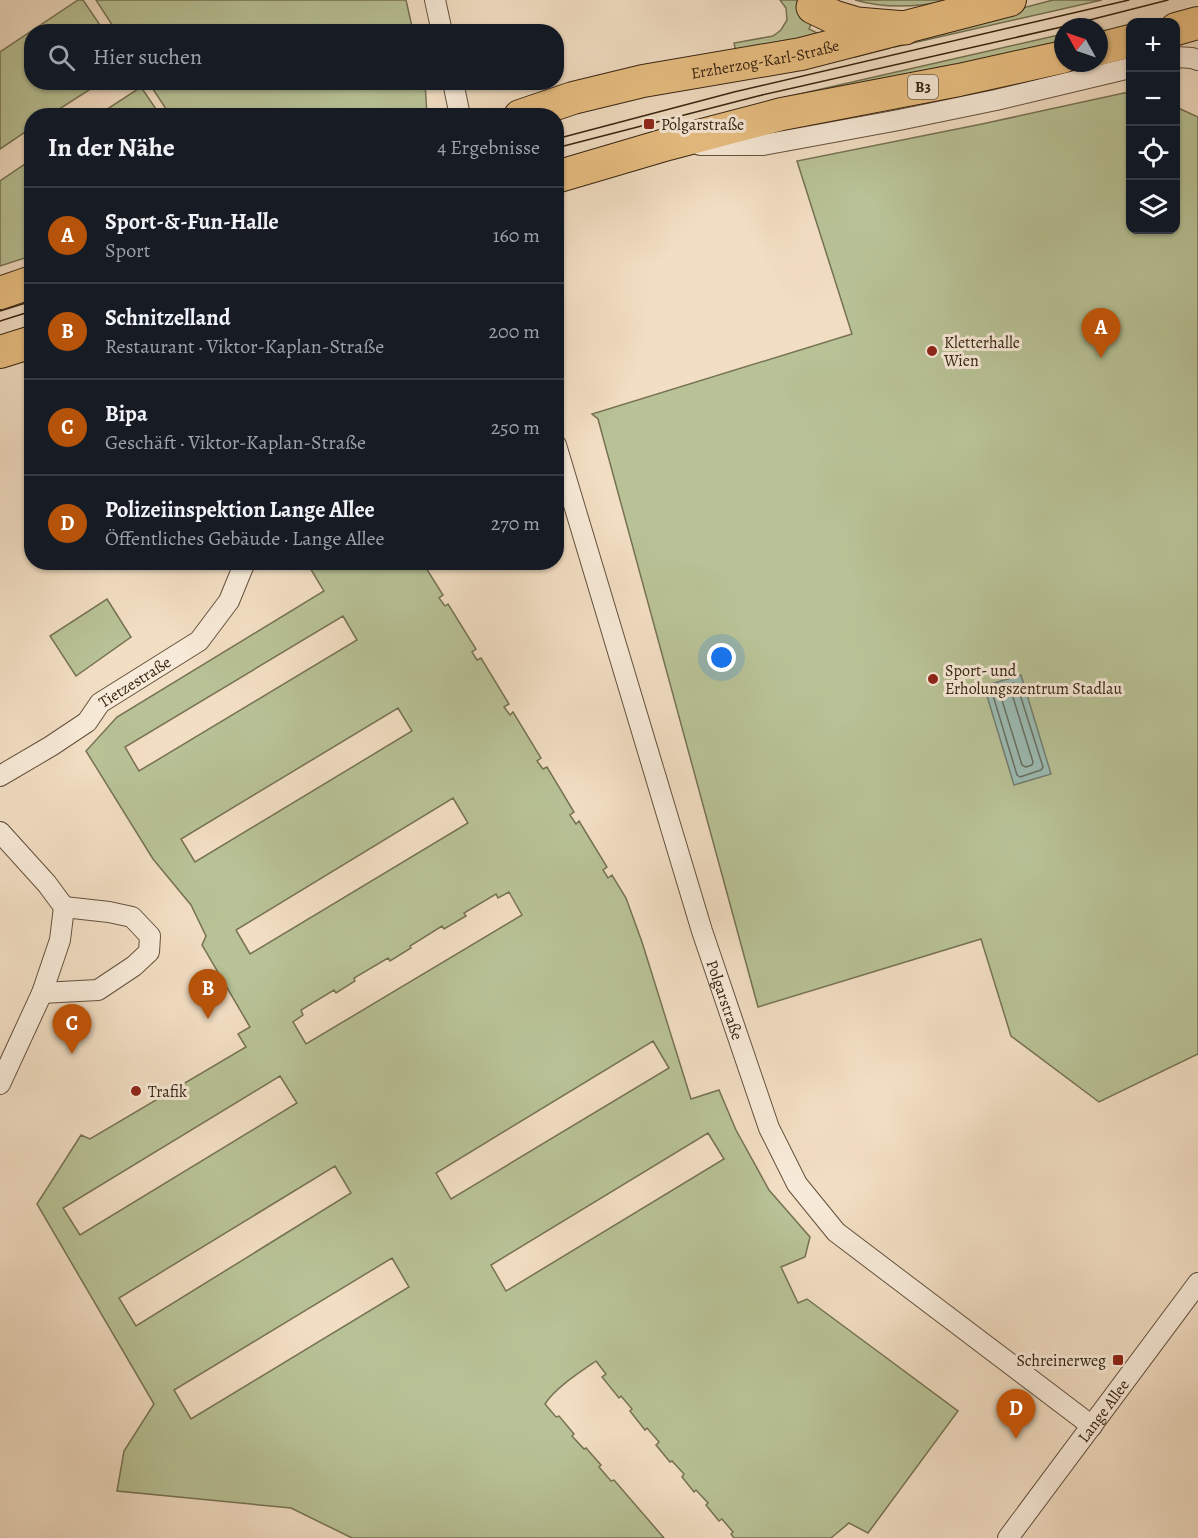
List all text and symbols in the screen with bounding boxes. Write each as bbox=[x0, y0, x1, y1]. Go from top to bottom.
north arrow bbox=[1054, 18, 1108, 72]
map controls bbox=[1126, 18, 1180, 234]
button: + bbox=[1126, 18, 1180, 72]
search box bbox=[24, 24, 564, 90]
street label: Erzherzog-Karl-Straße bbox=[689, 35, 842, 85]
icon: search bbox=[45, 41, 78, 74]
text: Hier suchen bbox=[93, 42, 202, 72]
button: − bbox=[1126, 72, 1180, 126]
road number: B3 bbox=[908, 75, 938, 99]
place label: Polgarstraße bbox=[661, 114, 744, 136]
marker: Polgarstraße bbox=[642, 117, 656, 131]
button: locate bbox=[1126, 126, 1180, 180]
text: In der Nähe bbox=[48, 130, 175, 165]
text: 4 Ergebnisse bbox=[437, 134, 540, 161]
button: layers bbox=[1126, 180, 1180, 234]
text: Sport-&-Fun-Halle bbox=[105, 207, 279, 237]
text: A bbox=[61, 222, 74, 249]
text: 160 m bbox=[493, 222, 540, 249]
text: Sport bbox=[105, 237, 150, 264]
text: Schnitzelland bbox=[105, 303, 230, 333]
pin: A bbox=[1082, 308, 1120, 358]
text: B bbox=[61, 318, 74, 345]
text: 200 m bbox=[489, 318, 540, 345]
place label: Kletterhalle Wien bbox=[943, 332, 1020, 372]
text: Restaurant · Viktor-Kaplan-Straße bbox=[105, 333, 384, 360]
marker: Kletterhalle Wien bbox=[925, 344, 939, 358]
text: Bipa bbox=[105, 399, 148, 429]
text: C bbox=[61, 414, 74, 441]
text: 250 m bbox=[491, 414, 540, 441]
text: Geschäft · Viktor-Kaplan-Straße bbox=[105, 429, 366, 456]
text: Polizeiinspektion Lange Allee bbox=[105, 495, 375, 525]
text: D bbox=[61, 510, 74, 537]
text: 270 m bbox=[491, 510, 540, 537]
text: Öffentliches Gebäude · Lange Allee bbox=[105, 525, 384, 552]
your location bbox=[707, 643, 736, 672]
street label: Tietzestraße bbox=[94, 651, 175, 713]
place label: Sport- und Erholungszentrum Stadlau bbox=[945, 660, 1122, 700]
marker: Sport- und Erholungszentrum Stadlau bbox=[926, 672, 940, 686]
street label: Polgarstraße bbox=[701, 957, 748, 1043]
pin: B bbox=[188, 970, 228, 1019]
pin: C bbox=[52, 1004, 92, 1054]
place label: Trafik bbox=[148, 1081, 187, 1103]
marker: Trafik bbox=[129, 1084, 143, 1098]
place label: Schreinerweg bbox=[1017, 1350, 1106, 1372]
marker: Schreinerweg bbox=[1111, 1353, 1125, 1367]
street label: Lange Allee bbox=[1073, 1375, 1135, 1447]
pin: D bbox=[996, 1390, 1036, 1439]

